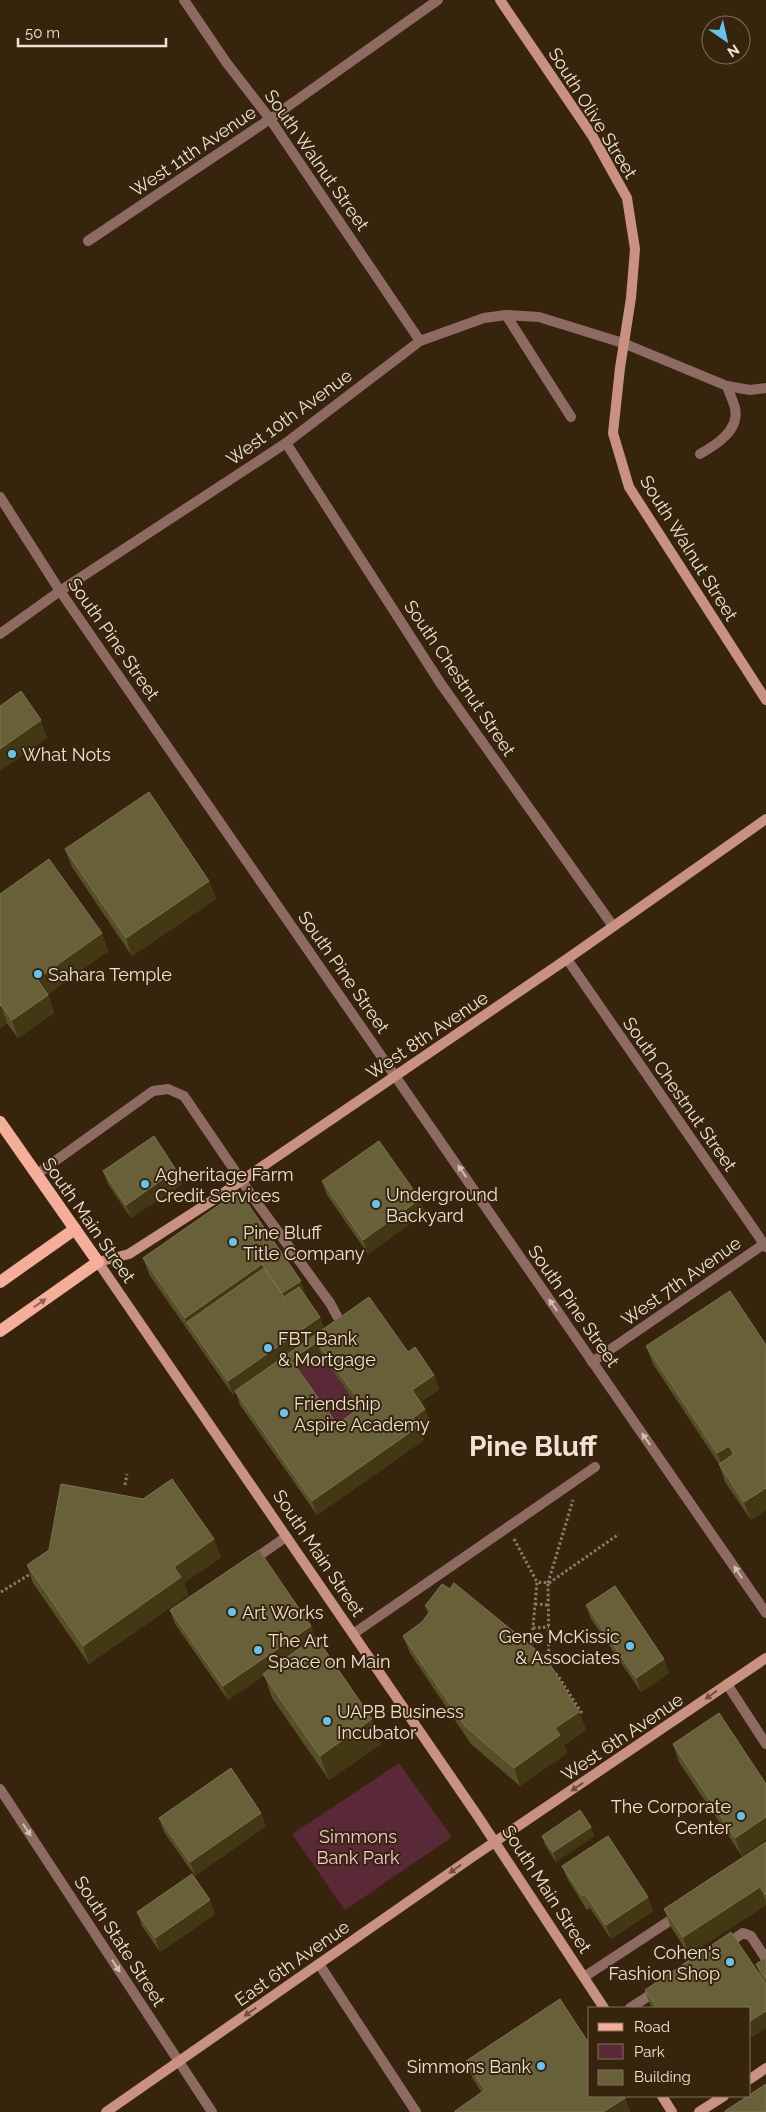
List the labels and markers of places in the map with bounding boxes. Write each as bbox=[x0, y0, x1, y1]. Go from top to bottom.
place label: What Nots bbox=[22, 744, 111, 765]
marker: What Nots bbox=[6, 748, 18, 760]
place label: Sahara Temple bbox=[48, 964, 172, 985]
marker: Sahara Temple bbox=[32, 968, 44, 980]
place label: Agheritage Farm Credit Services bbox=[155, 1164, 294, 1206]
marker: Agheritage Farm Credit Services bbox=[139, 1178, 151, 1190]
place label: Underground Backyard bbox=[386, 1184, 498, 1226]
marker: Underground Backyard bbox=[370, 1198, 382, 1210]
place label: Pine Bluff Title Company bbox=[243, 1222, 365, 1264]
marker: Pine Bluff Title Company bbox=[227, 1236, 239, 1248]
place label: FBT Bank & Mortgage bbox=[278, 1328, 376, 1370]
marker: FBT Bank & Mortgage bbox=[262, 1342, 274, 1354]
place label: Friendship Aspire Academy bbox=[294, 1393, 430, 1435]
marker: Friendship Aspire Academy bbox=[278, 1407, 290, 1419]
place label: Art Works bbox=[242, 1602, 324, 1623]
marker: Art Works bbox=[226, 1606, 238, 1618]
place label: Gene McKissic & Associates bbox=[499, 1626, 620, 1668]
place label: The Art Space on Main bbox=[268, 1630, 391, 1672]
marker: Gene McKissic & Associates bbox=[624, 1640, 636, 1652]
marker: The Art Space on Main bbox=[252, 1644, 264, 1656]
place label: UAPB Business Incubator bbox=[337, 1701, 464, 1743]
marker: UAPB Business Incubator bbox=[321, 1715, 333, 1727]
place label: The Corporate Center bbox=[611, 1796, 732, 1838]
marker: The Corporate Center bbox=[735, 1810, 747, 1822]
place label: Cohen's Fashion Shop bbox=[609, 1942, 720, 1984]
marker: Cohen's Fashion Shop bbox=[724, 1956, 736, 1968]
place label: Simmons Bank bbox=[407, 2056, 531, 2077]
marker: Simmons Bank bbox=[535, 2060, 547, 2072]

